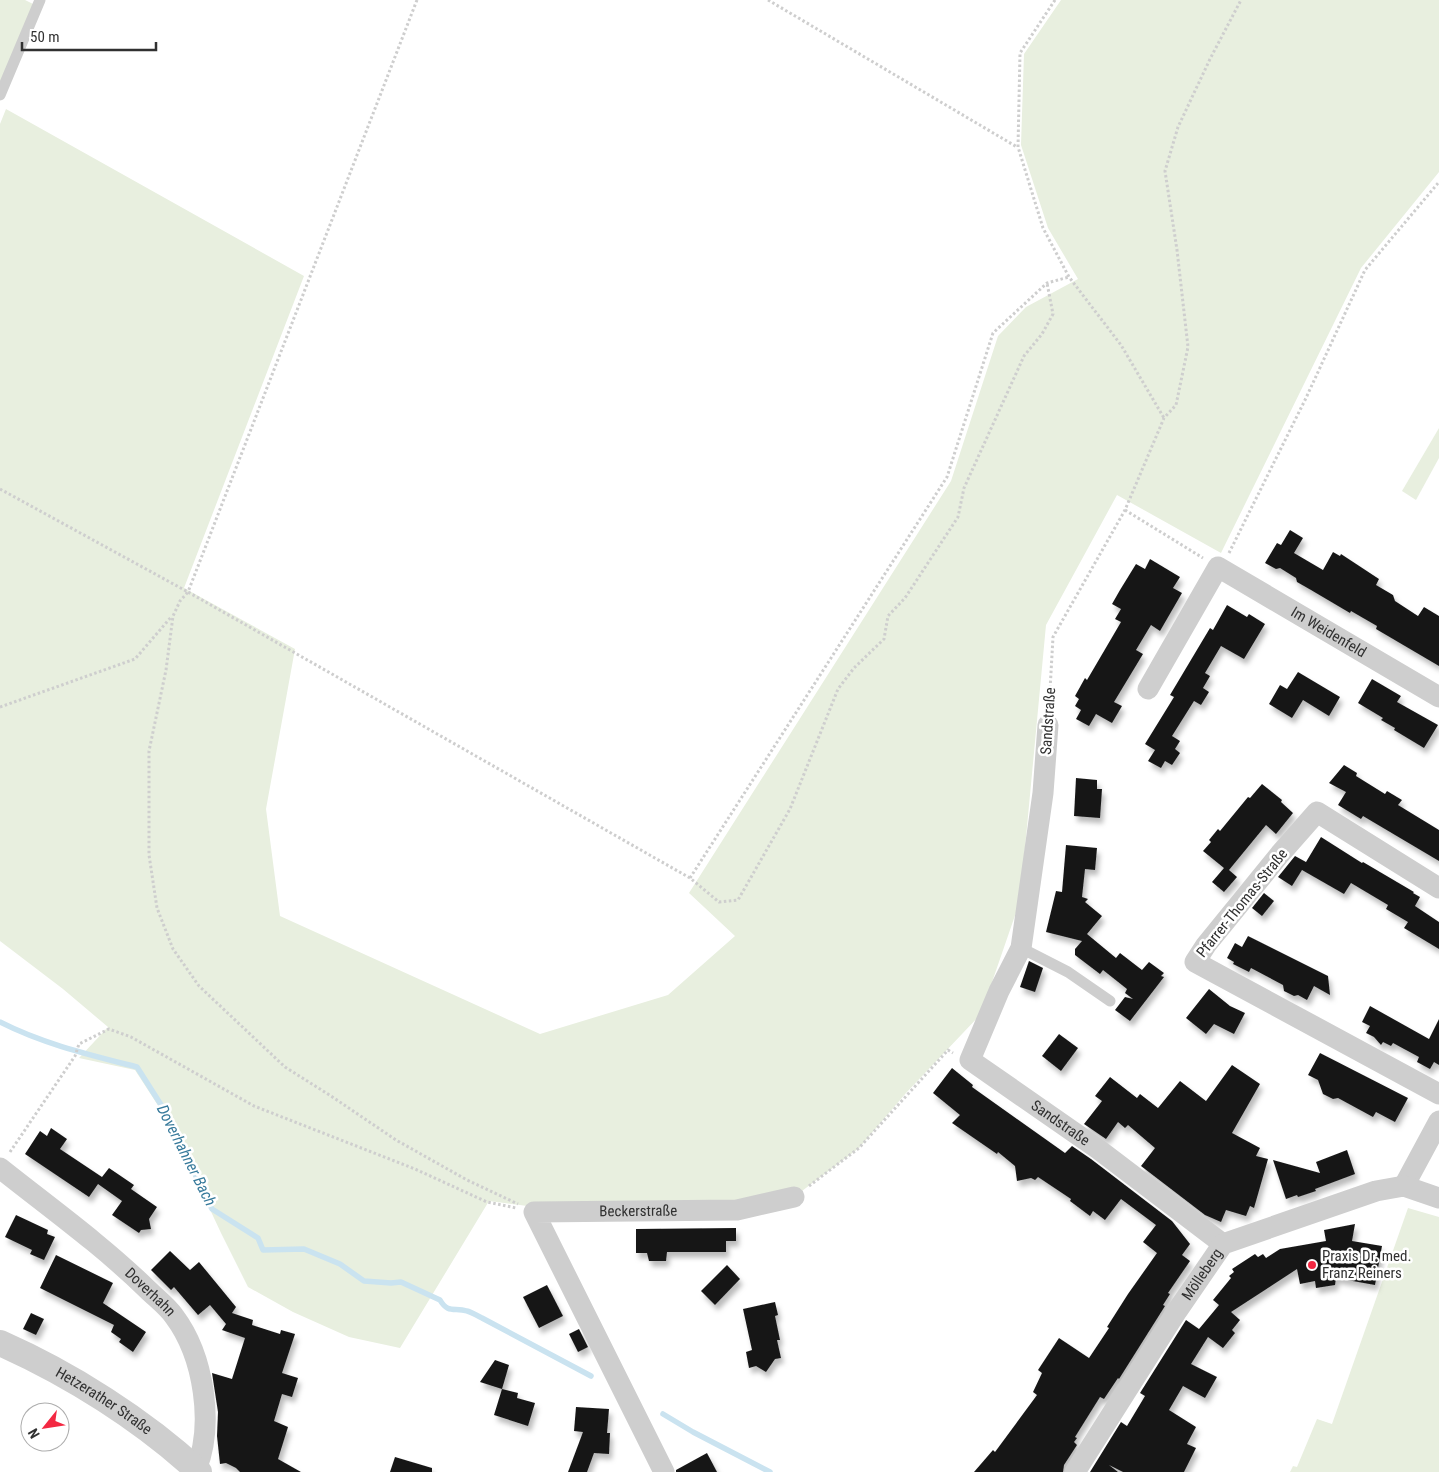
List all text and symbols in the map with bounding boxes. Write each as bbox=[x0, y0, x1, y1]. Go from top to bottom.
scale bar bbox=[22, 20, 156, 52]
text: 50 m bbox=[30, 28, 60, 46]
street label: Im Weidenfeld bbox=[1288, 603, 1370, 661]
street label: Sandstraße bbox=[1037, 687, 1059, 755]
street label: Pfarrer-Thomas-Straße bbox=[1193, 845, 1291, 961]
street label: Sandstraße bbox=[1028, 1096, 1093, 1149]
water label: Doverhahner Bach bbox=[153, 1101, 220, 1209]
street label: Beckerstraße bbox=[599, 1202, 677, 1220]
street label: Mölleberg bbox=[1178, 1245, 1226, 1304]
place label: Praxis Dr. med. Franz Reiners bbox=[1322, 1247, 1411, 1282]
marker: Praxis Dr. med. Franz Reiners bbox=[1306, 1259, 1318, 1271]
street label: Doverhahn bbox=[121, 1264, 180, 1320]
street label: Hetzerather Straße bbox=[52, 1363, 156, 1438]
north arrow bbox=[20, 1402, 70, 1452]
text: N bbox=[25, 1426, 43, 1441]

